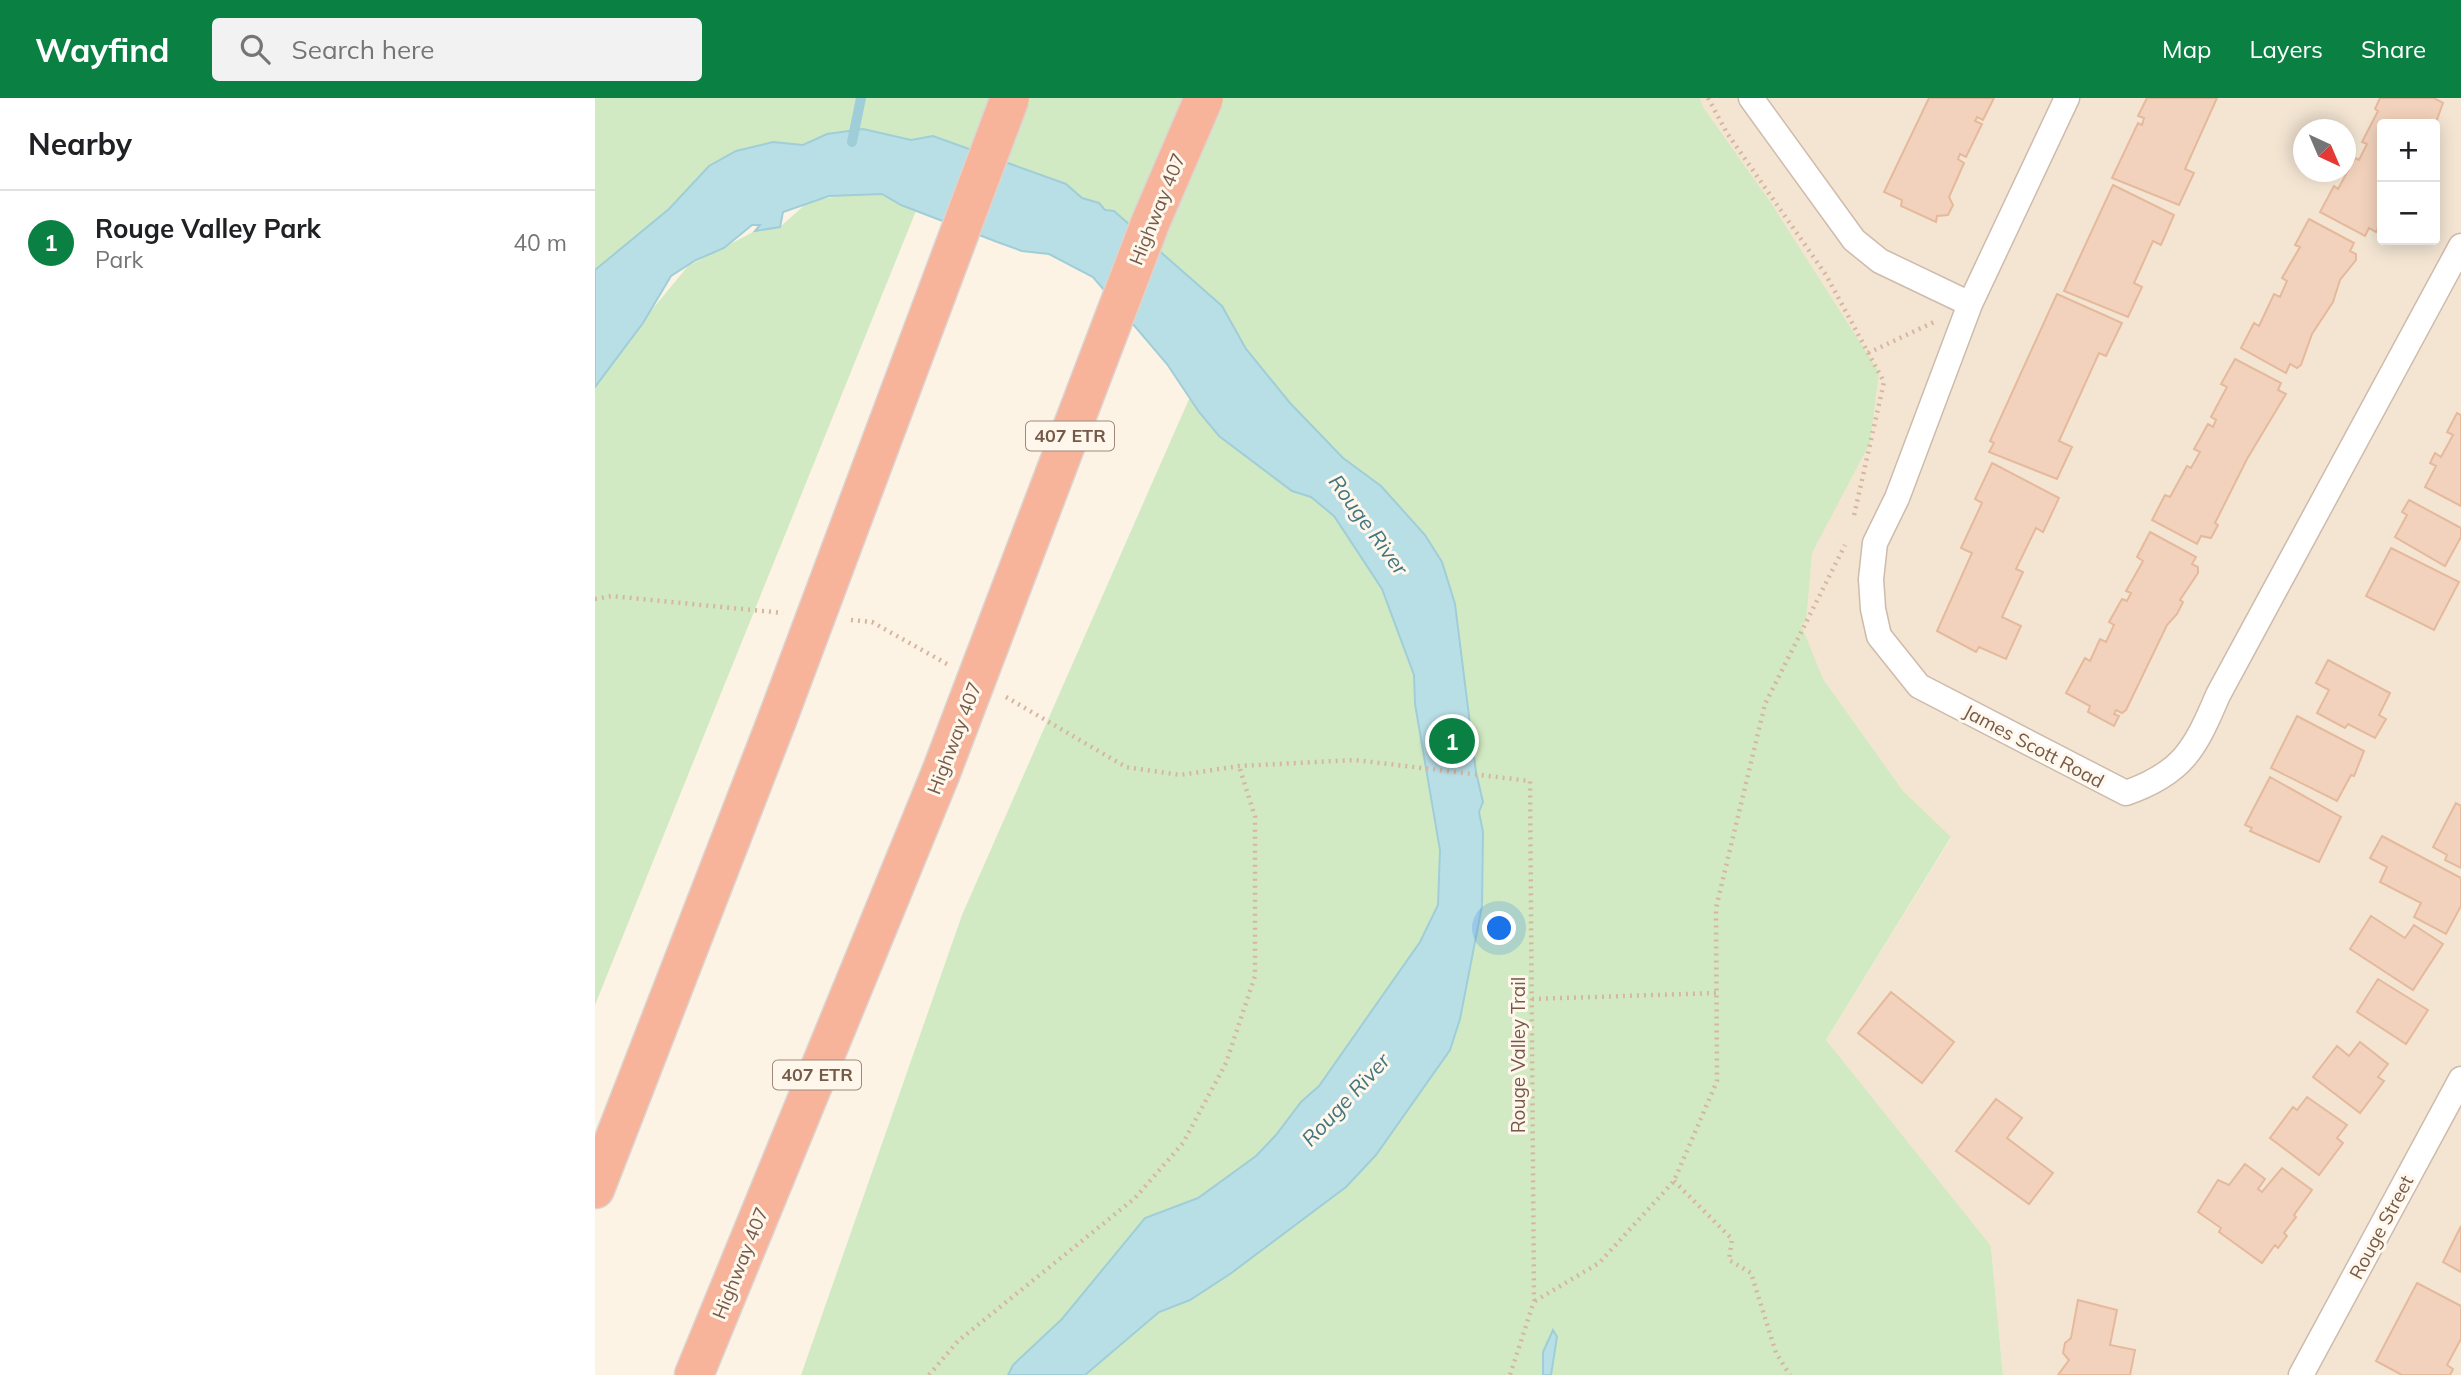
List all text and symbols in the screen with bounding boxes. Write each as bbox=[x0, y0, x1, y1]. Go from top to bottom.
search box bbox=[212, 18, 702, 81]
text: Wayfind bbox=[35, 29, 170, 70]
icon: search bbox=[236, 30, 274, 68]
text: Search here bbox=[292, 33, 434, 66]
text: Map bbox=[2162, 34, 2211, 64]
text: Layers bbox=[2249, 34, 2323, 64]
text: Share bbox=[2361, 34, 2426, 64]
north arrow bbox=[2293, 119, 2356, 182]
map controls bbox=[2377, 119, 2440, 245]
button: + bbox=[2377, 119, 2440, 182]
text: Nearby bbox=[28, 125, 132, 163]
street label: Highway 407 bbox=[1124, 150, 1190, 268]
button: − bbox=[2377, 182, 2440, 245]
text: Rouge Valley Park bbox=[95, 212, 321, 245]
text: 1 bbox=[44, 228, 58, 257]
text: 40 m bbox=[513, 228, 567, 257]
text: Park bbox=[95, 245, 143, 274]
road number: 407 ETR bbox=[1026, 422, 1114, 450]
water label: Rouge River bbox=[1324, 469, 1415, 581]
street label: Highway 407 bbox=[922, 678, 986, 798]
street label: James Scott Road bbox=[1960, 699, 2108, 793]
pin: 1 bbox=[1429, 715, 1475, 767]
your location bbox=[1482, 911, 1516, 945]
street label: Rouge Valley Trail bbox=[1506, 977, 1530, 1133]
water label: Rouge River bbox=[1296, 1046, 1396, 1151]
road number: 407 ETR bbox=[773, 1060, 861, 1090]
street label: Rouge Street bbox=[2344, 1171, 2419, 1283]
street label: Highway 407 bbox=[707, 1204, 773, 1322]

